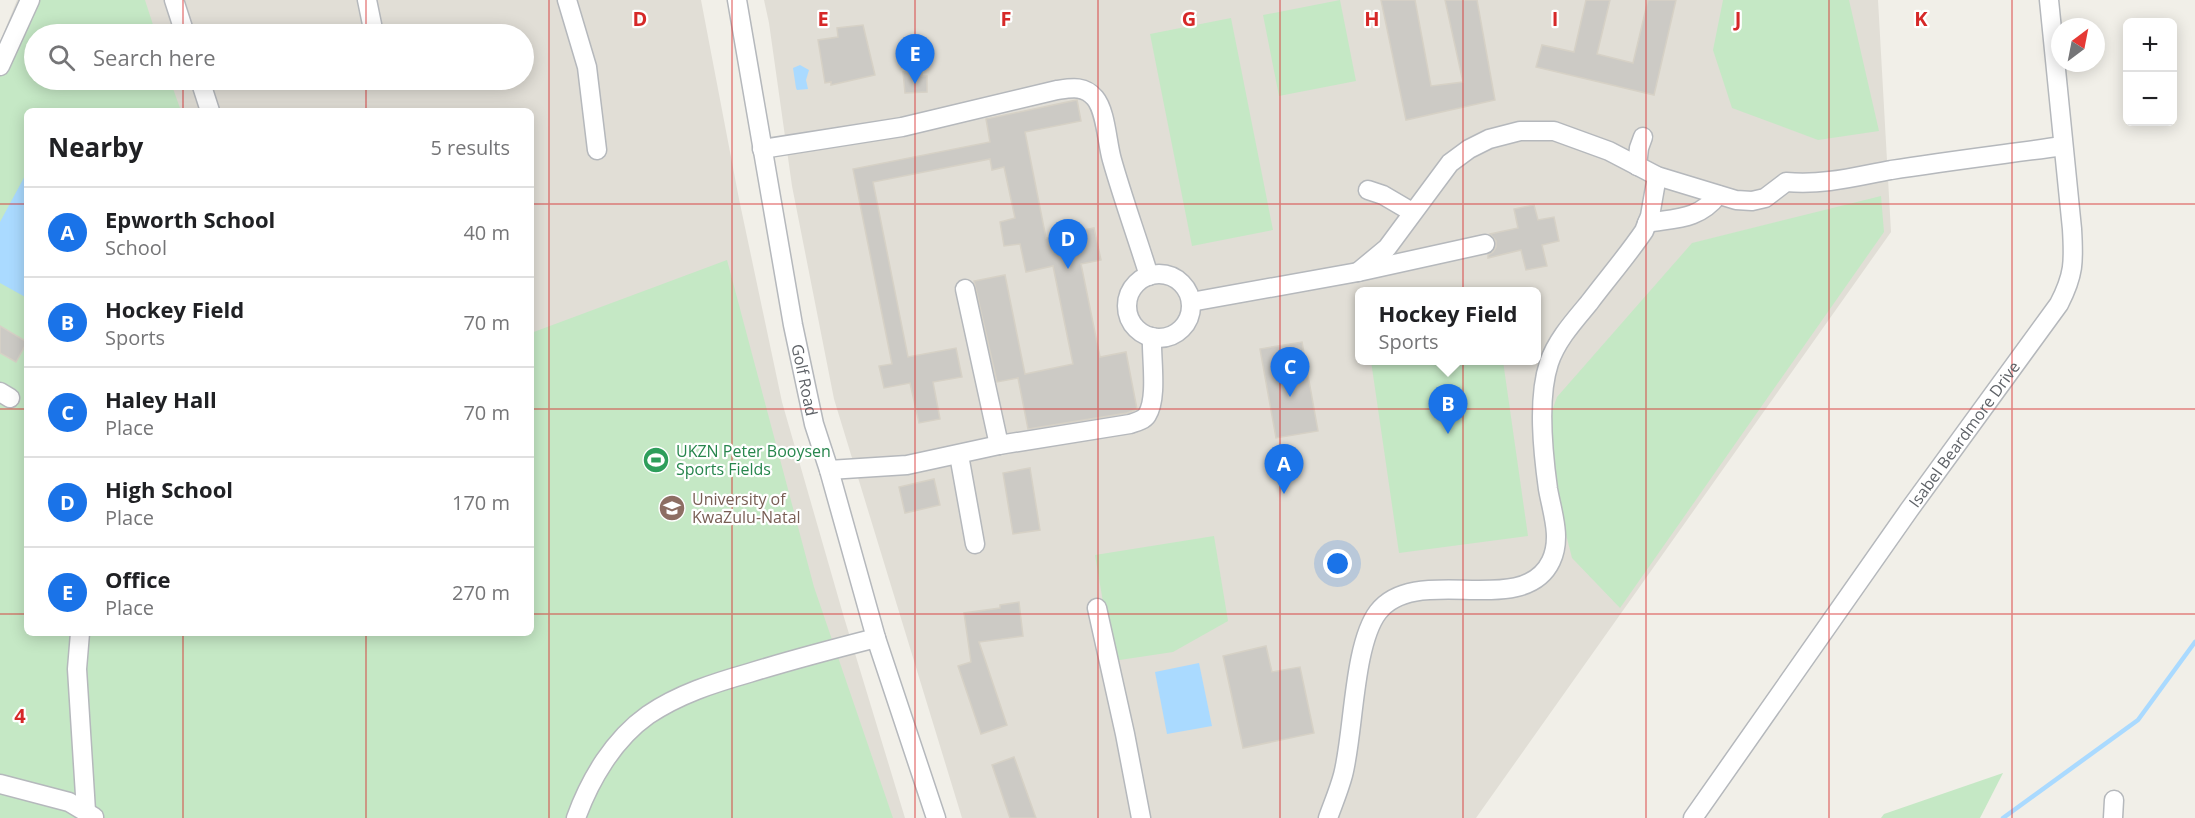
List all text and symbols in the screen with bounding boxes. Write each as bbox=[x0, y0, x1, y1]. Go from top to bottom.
text: D bbox=[633, 5, 647, 32]
text: E bbox=[817, 5, 829, 32]
text: F bbox=[1001, 5, 1011, 32]
text: G bbox=[1182, 5, 1196, 32]
text: H bbox=[1364, 5, 1380, 32]
text: I bbox=[1552, 5, 1558, 32]
text: J bbox=[1733, 5, 1741, 32]
text: K bbox=[1914, 5, 1928, 32]
north arrow bbox=[2051, 18, 2105, 72]
map controls bbox=[2123, 18, 2177, 126]
button: + bbox=[2123, 18, 2177, 72]
search box bbox=[24, 24, 534, 90]
pin: E bbox=[896, 34, 934, 84]
icon: search bbox=[45, 41, 78, 74]
text: Search here bbox=[93, 42, 216, 72]
button: − bbox=[2123, 72, 2177, 126]
text: Nearby bbox=[48, 129, 143, 165]
text: 5 results bbox=[430, 134, 510, 161]
text: Epworth School bbox=[105, 204, 275, 234]
text: A bbox=[61, 219, 74, 246]
text: 40 m bbox=[463, 219, 510, 246]
pin: D bbox=[1048, 220, 1088, 269]
text: School bbox=[105, 234, 167, 261]
popup bbox=[1355, 287, 1541, 365]
text: Hockey Field bbox=[105, 294, 244, 324]
text: Hockey Field bbox=[1378, 298, 1518, 328]
text: B bbox=[61, 309, 74, 336]
text: 70 m bbox=[463, 309, 510, 336]
text: Sports bbox=[105, 324, 165, 351]
text: Sports bbox=[1378, 328, 1439, 355]
street label: Golf Road bbox=[786, 342, 823, 418]
pin: C bbox=[1270, 348, 1310, 397]
street label: Isabel Beardmore Drive bbox=[1904, 357, 2025, 512]
text: Haley Hall bbox=[105, 384, 217, 414]
pin: B bbox=[1428, 384, 1468, 434]
text: C bbox=[61, 399, 74, 426]
text: 70 m bbox=[463, 399, 510, 426]
text: Place bbox=[105, 414, 154, 441]
place label: UKZN Peter Booysen Sports Fields bbox=[676, 440, 831, 480]
pin: A bbox=[1264, 444, 1304, 494]
sports icon: UKZN Peter Booysen Sports Fields bbox=[641, 445, 671, 475]
text: High School bbox=[105, 474, 233, 504]
place label: University of KwaZulu-Natal bbox=[692, 488, 801, 528]
text: D bbox=[60, 489, 75, 516]
text: 170 m bbox=[452, 489, 510, 516]
school or university icon: University of KwaZulu-Natal bbox=[657, 493, 687, 523]
text: Place bbox=[105, 504, 154, 531]
your location bbox=[1323, 549, 1352, 578]
text: Office bbox=[105, 564, 171, 594]
text: E bbox=[62, 579, 73, 606]
text: 270 m bbox=[452, 579, 510, 606]
text: Place bbox=[105, 594, 154, 621]
text: 4 bbox=[14, 702, 26, 729]

